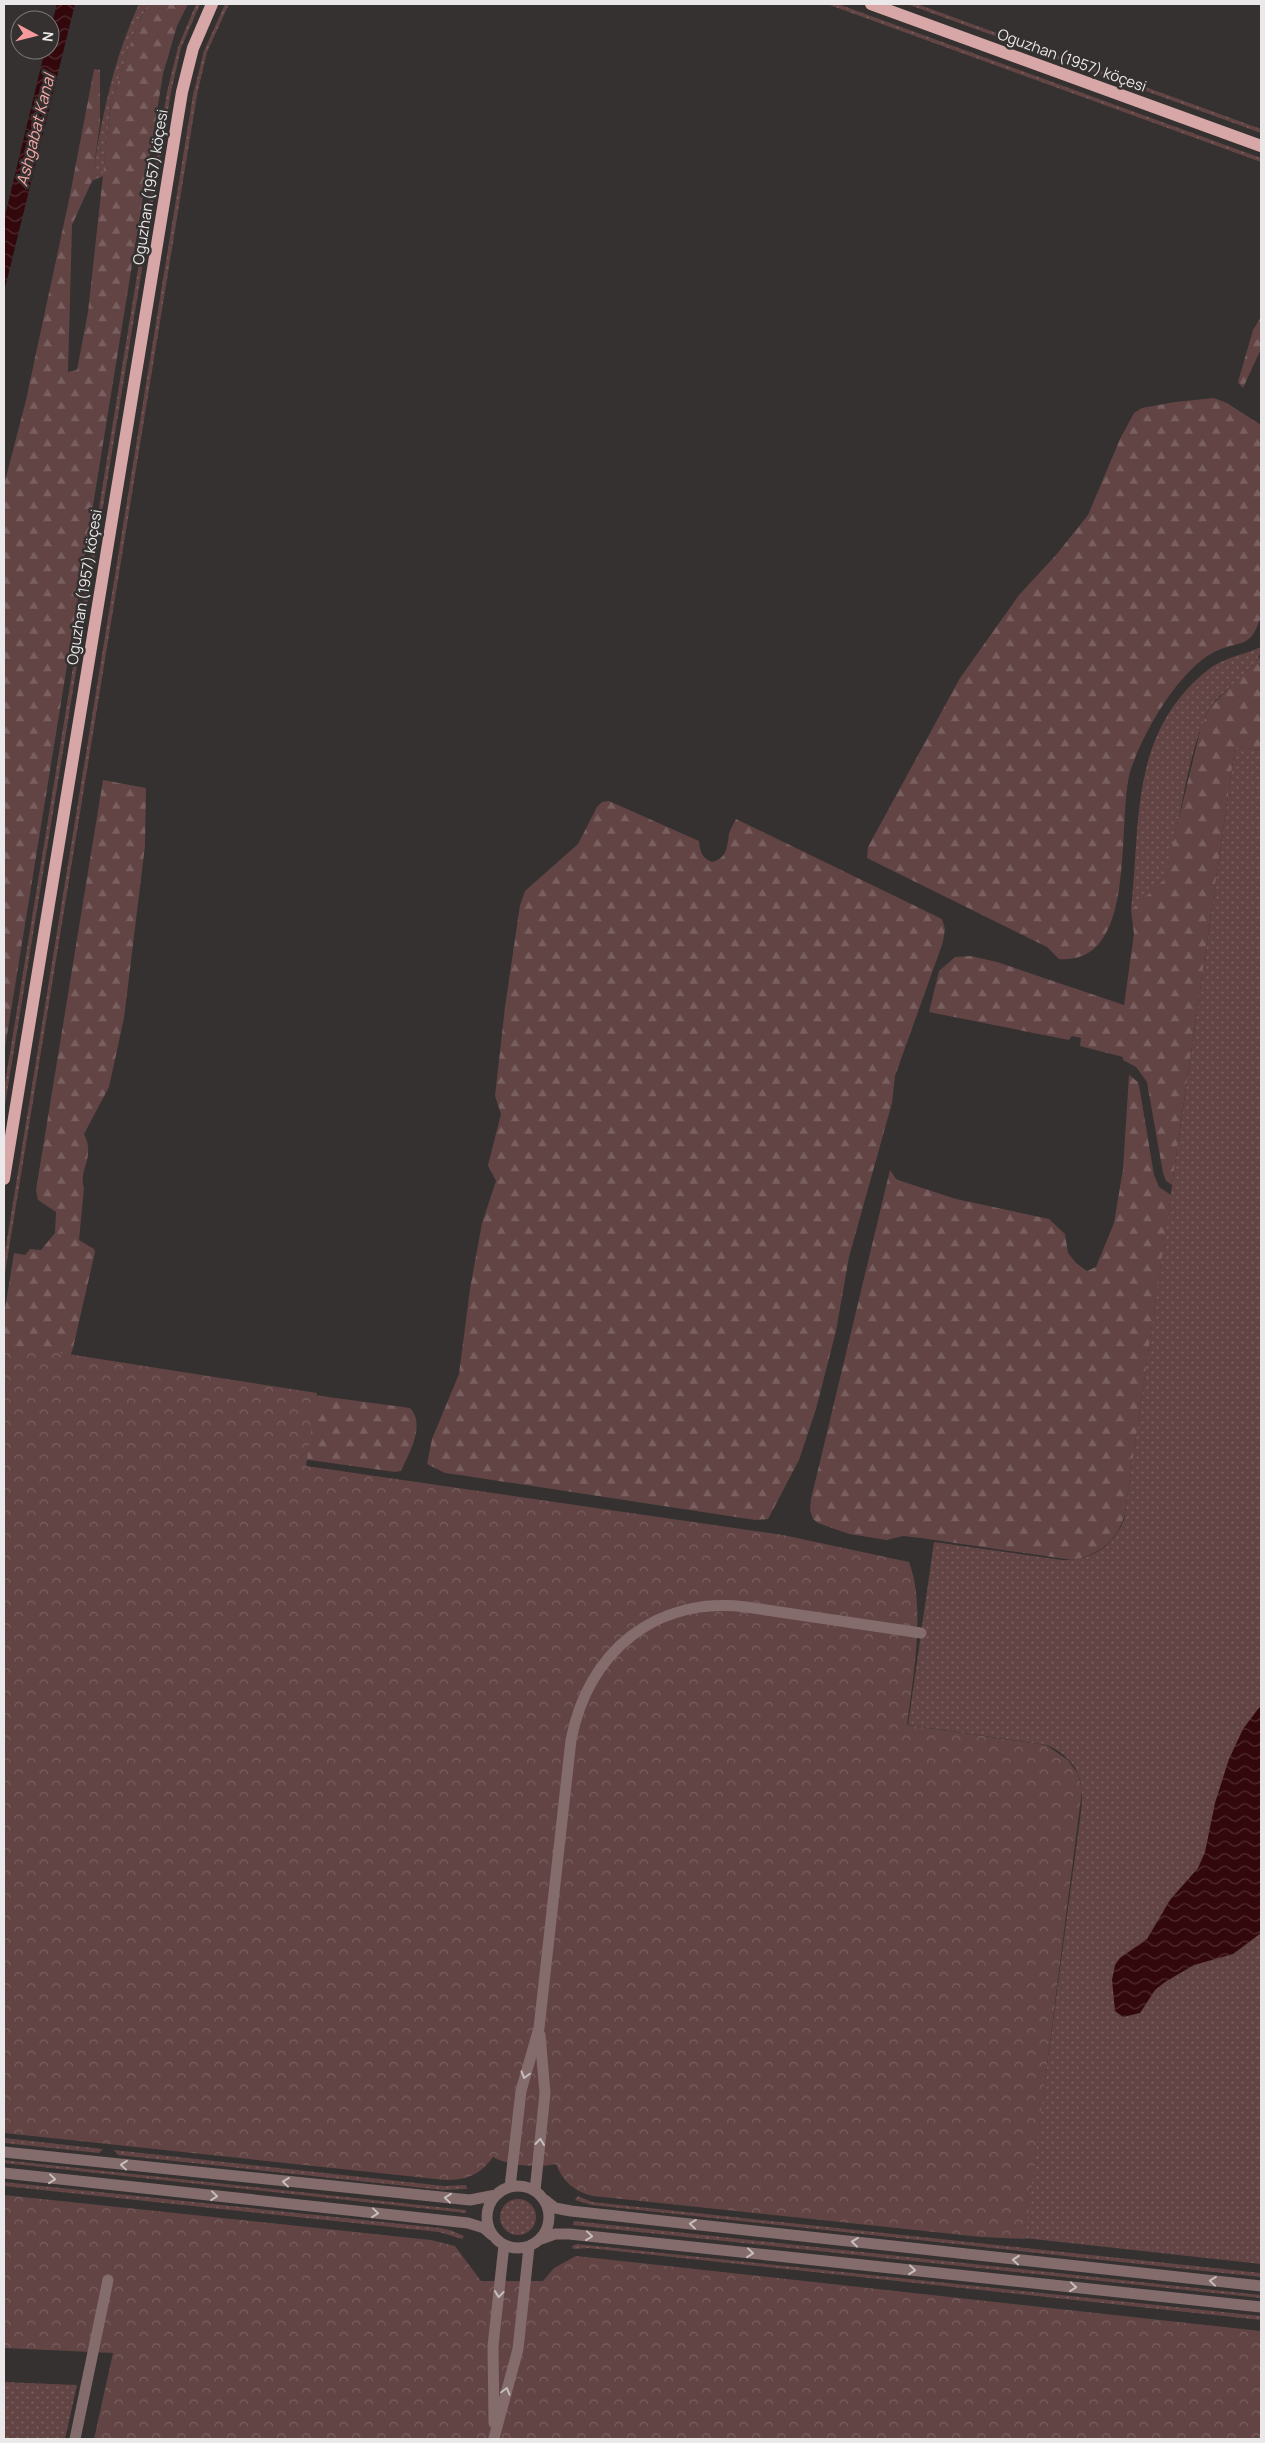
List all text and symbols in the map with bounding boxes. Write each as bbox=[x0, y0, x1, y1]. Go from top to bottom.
north arrow bbox=[10, 10, 60, 60]
street label: Oguzhan (1957) köçesi bbox=[995, 23, 1149, 97]
text: N bbox=[38, 30, 58, 43]
water label: Ashgabat Kanal bbox=[10, 69, 60, 188]
street label: Oguzhan (1957) köçesi bbox=[127, 108, 173, 266]
street label: Oguzhan (1957) köçesi bbox=[61, 508, 107, 666]
one-way arrow bbox=[521, 2071, 531, 2079]
one-way arrow bbox=[534, 2138, 545, 2146]
one-way arrow bbox=[120, 2160, 128, 2171]
one-way arrow bbox=[49, 2173, 57, 2184]
one-way arrow bbox=[282, 2177, 290, 2188]
one-way arrow bbox=[210, 2190, 218, 2201]
one-way arrow bbox=[443, 2193, 451, 2204]
one-way arrow bbox=[372, 2207, 380, 2218]
one-way arrow bbox=[689, 2219, 697, 2230]
one-way arrow bbox=[585, 2230, 593, 2241]
one-way arrow bbox=[851, 2237, 859, 2248]
one-way arrow bbox=[746, 2247, 754, 2258]
one-way arrow bbox=[1012, 2255, 1020, 2266]
one-way arrow bbox=[908, 2264, 916, 2275]
one-way arrow bbox=[1208, 2276, 1216, 2287]
one-way arrow bbox=[1070, 2281, 1078, 2292]
one-way arrow bbox=[494, 2290, 505, 2298]
one-way arrow bbox=[501, 2388, 511, 2396]

